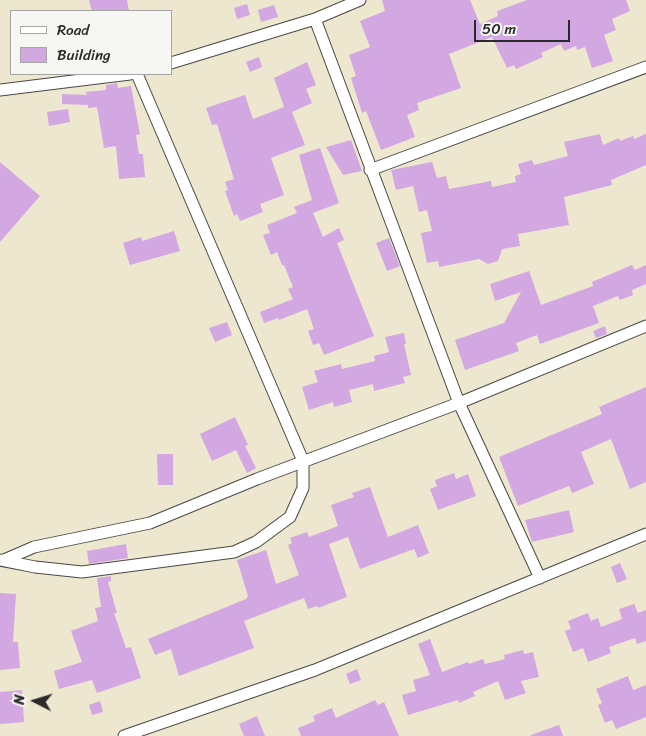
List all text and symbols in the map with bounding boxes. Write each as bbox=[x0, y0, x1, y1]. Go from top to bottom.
legend bbox=[10, 10, 172, 75]
scale bar bbox=[476, 10, 572, 42]
text: 50 m bbox=[482, 16, 516, 42]
text: Road bbox=[57, 17, 89, 43]
text: Building bbox=[57, 42, 111, 68]
north arrow bbox=[10, 676, 60, 726]
text: N bbox=[7, 694, 32, 706]

